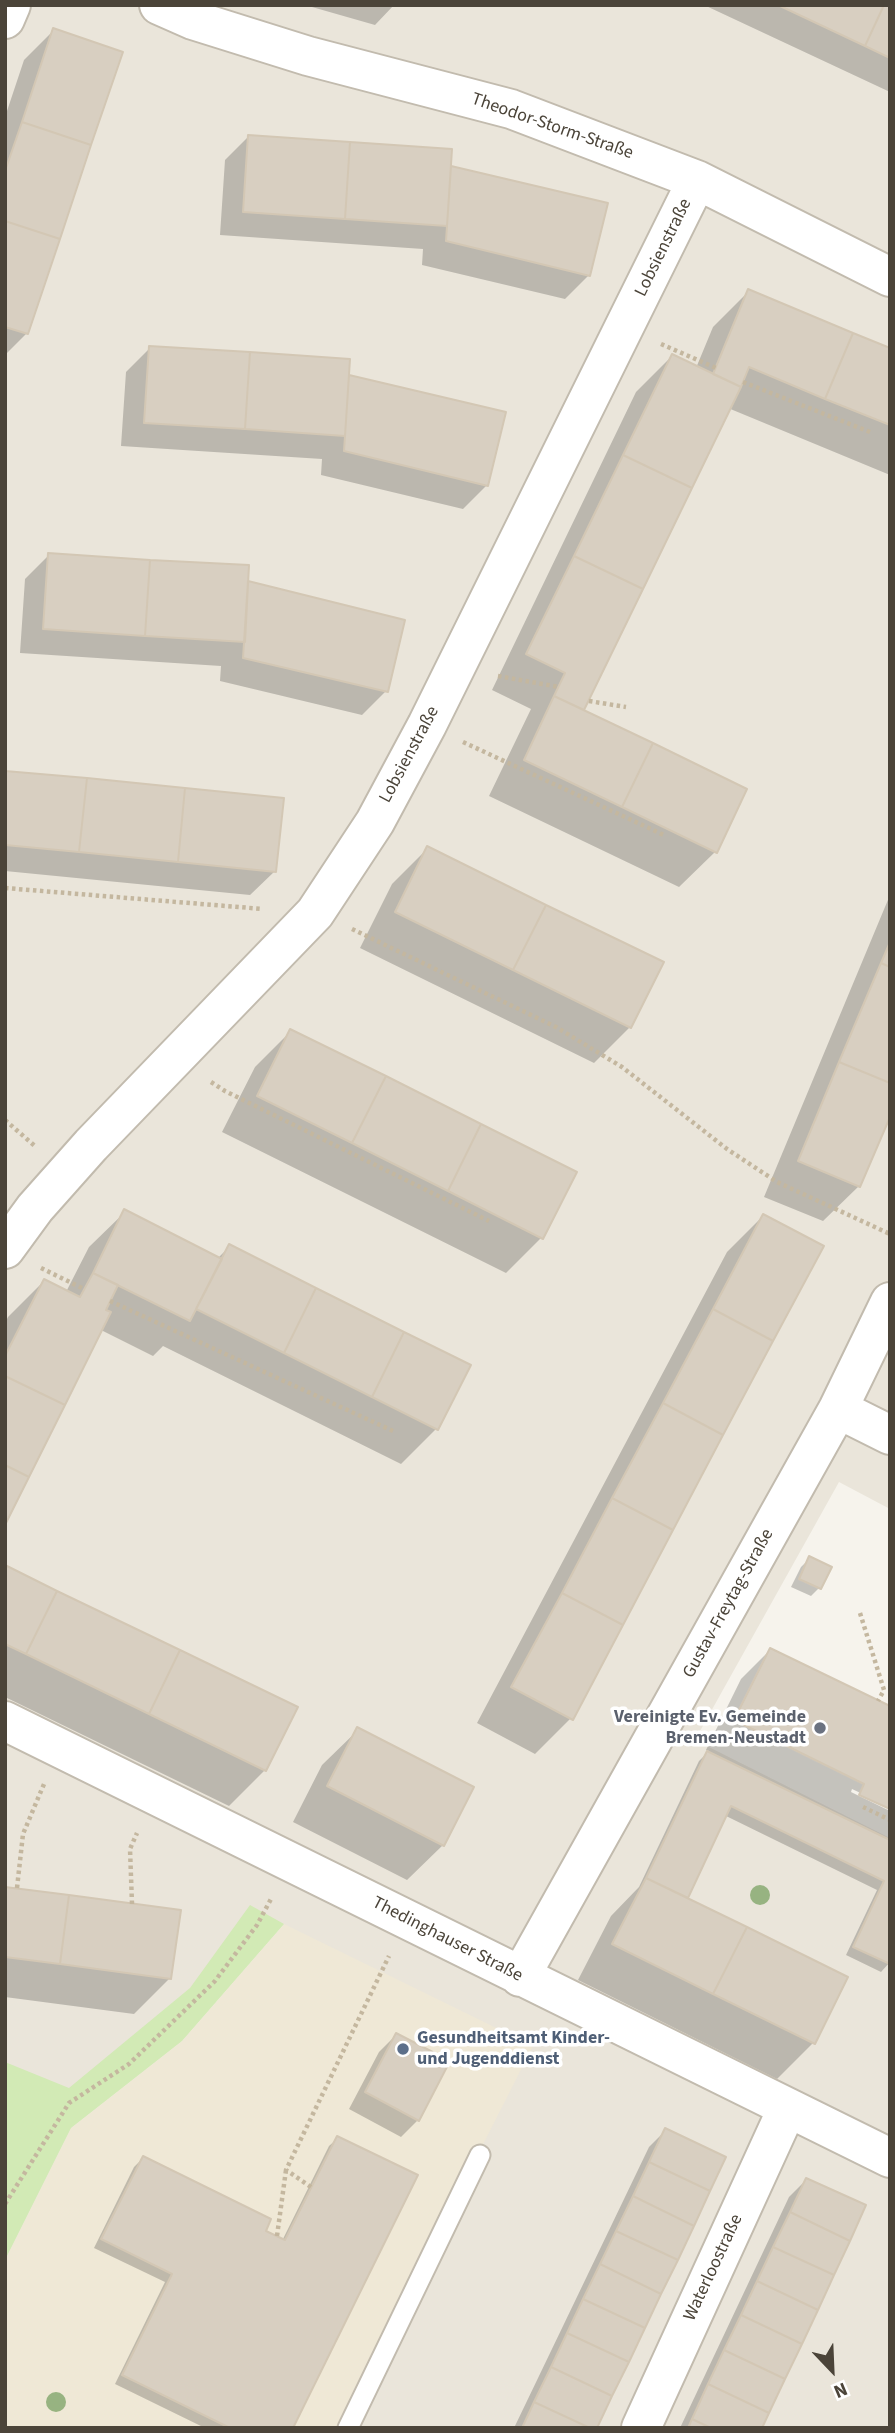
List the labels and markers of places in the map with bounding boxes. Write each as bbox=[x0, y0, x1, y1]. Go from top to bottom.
place label: Vereinigte Ev. Gemeinde Bremen-Neustadt bbox=[614, 1707, 806, 1750]
marker: Vereinigte Ev. Gemeinde Bremen-Neustadt bbox=[812, 1720, 828, 1736]
place label: Gesundheitsamt Kinder- und Jugenddienst bbox=[417, 2028, 610, 2070]
marker: Gesundheitsamt Kinder- und Jugenddienst bbox=[395, 2041, 411, 2057]

